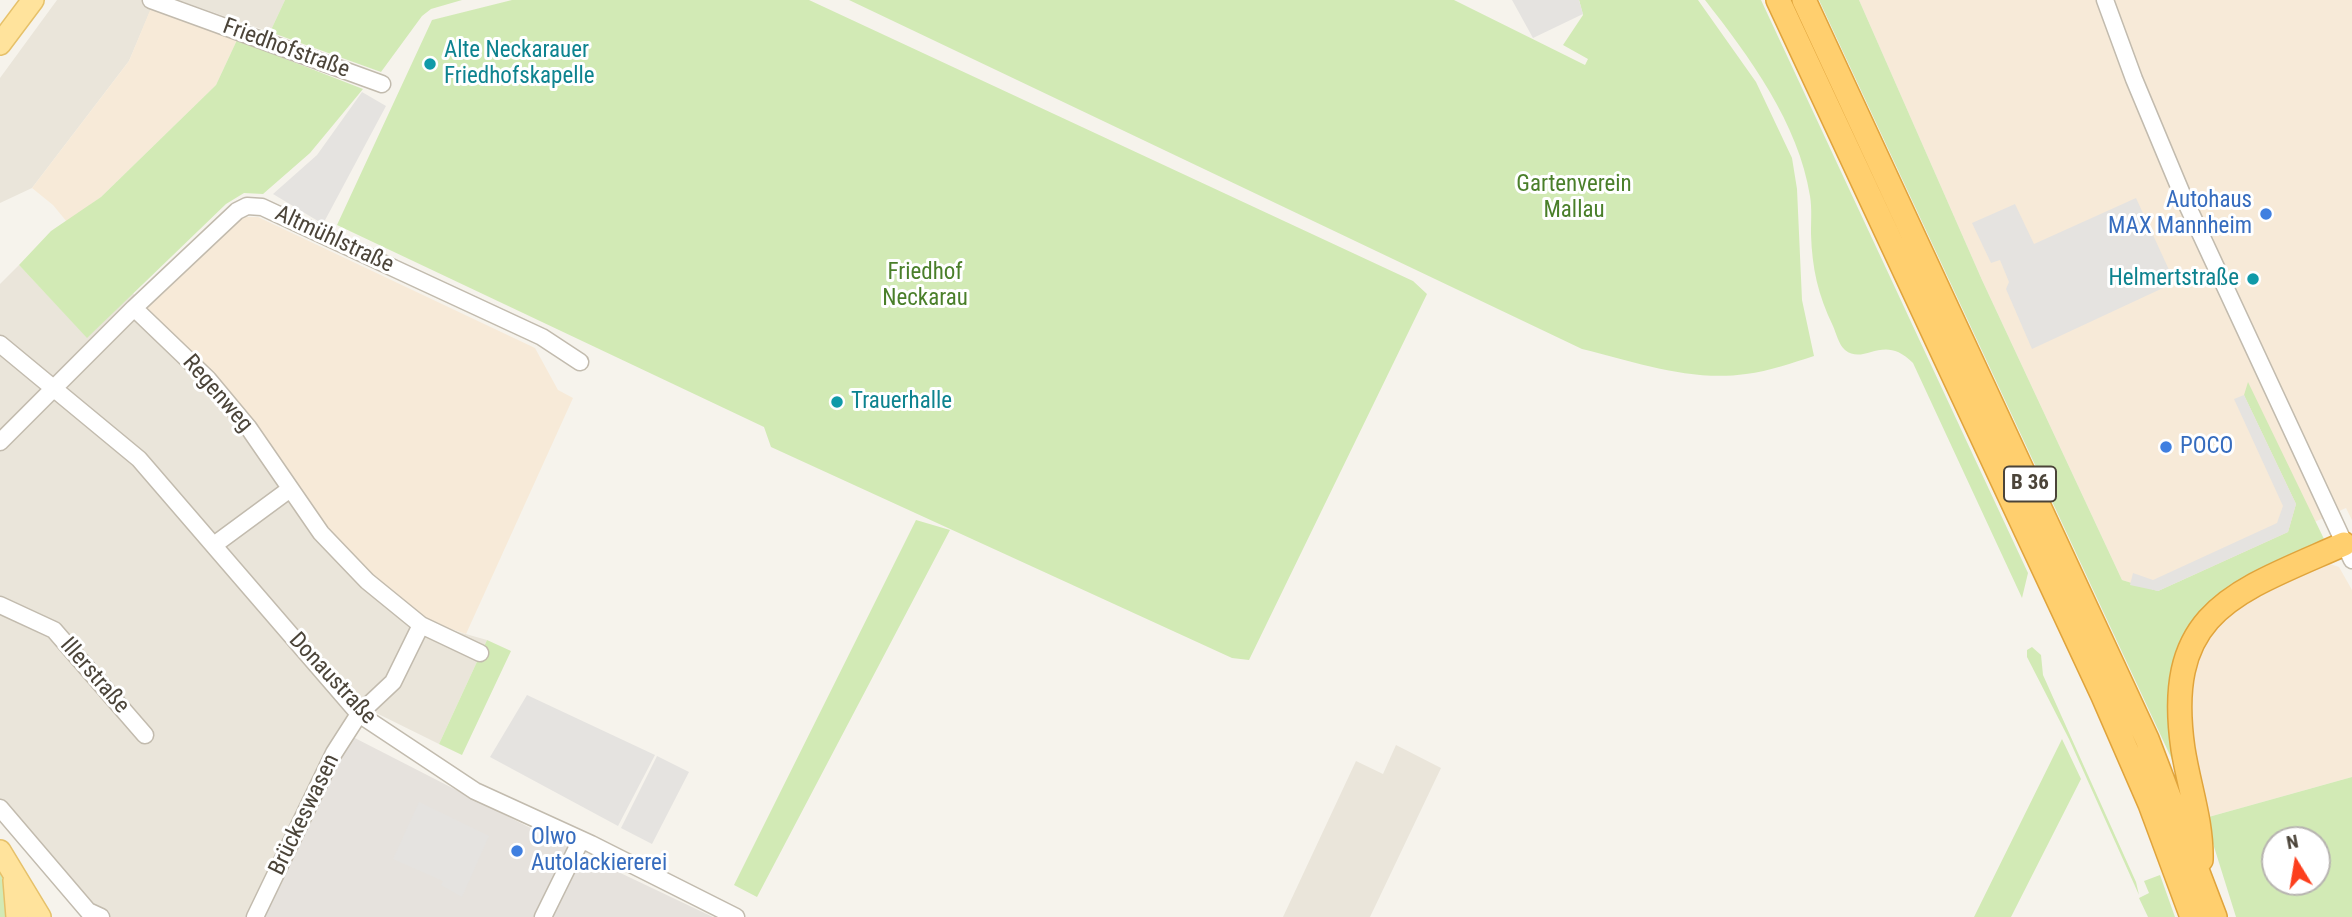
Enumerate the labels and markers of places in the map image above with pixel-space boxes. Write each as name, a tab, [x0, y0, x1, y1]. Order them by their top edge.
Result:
place label: Alte Neckarauer Friedhofskapelle	[444, 37, 595, 91]
marker: Alte Neckarauer Friedhofskapelle	[422, 56, 438, 72]
place label: Autohaus MAX Mannheim	[2108, 187, 2252, 241]
marker: Autohaus MAX Mannheim	[2258, 206, 2274, 222]
place label: Helmertstraße	[2109, 265, 2239, 293]
marker: Helmertstraße	[2245, 271, 2261, 287]
place label: Trauerhalle	[851, 388, 952, 416]
marker: Trauerhalle	[829, 394, 845, 410]
place label: POCO	[2180, 433, 2233, 461]
marker: POCO	[2158, 439, 2174, 455]
place label: Olwo Autolackiererei	[531, 824, 667, 878]
marker: Olwo Autolackiererei	[509, 843, 525, 859]

